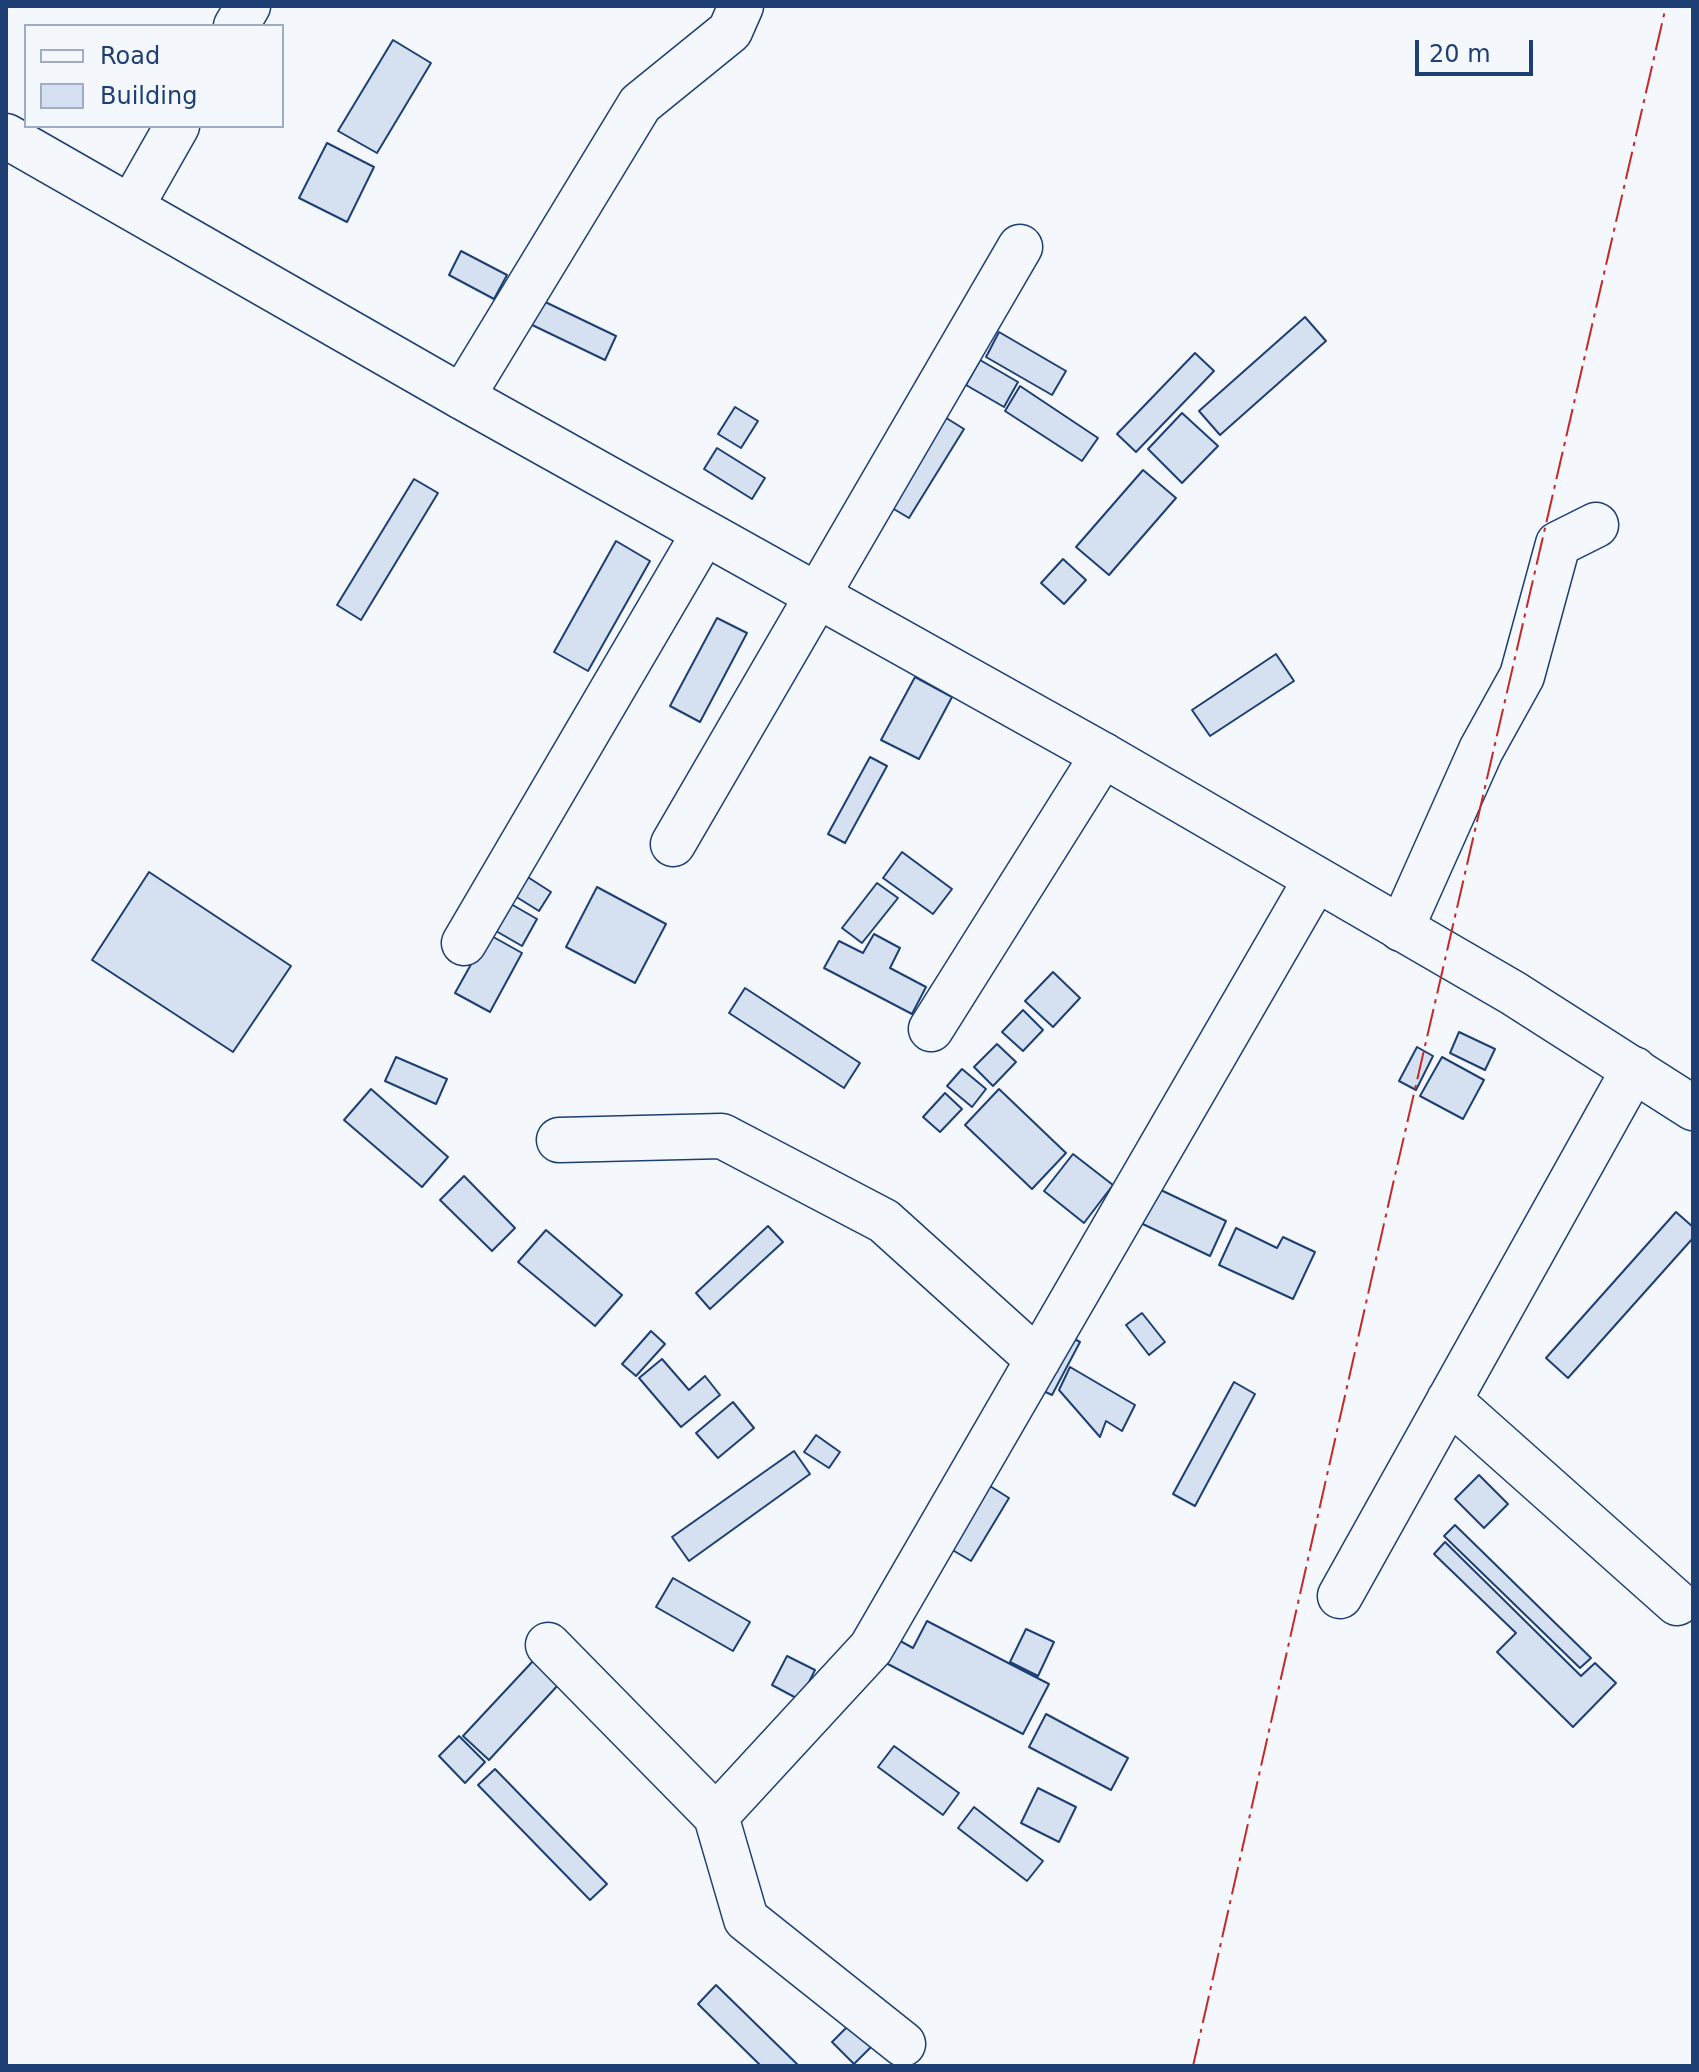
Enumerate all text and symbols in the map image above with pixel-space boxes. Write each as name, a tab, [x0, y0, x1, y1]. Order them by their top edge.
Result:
legend	[24, 24, 284, 128]
scale bar	[1419, 24, 1537, 74]
text: 20 m	[1429, 40, 1491, 68]
text: Road	[100, 42, 160, 70]
text: Building	[100, 82, 197, 110]

